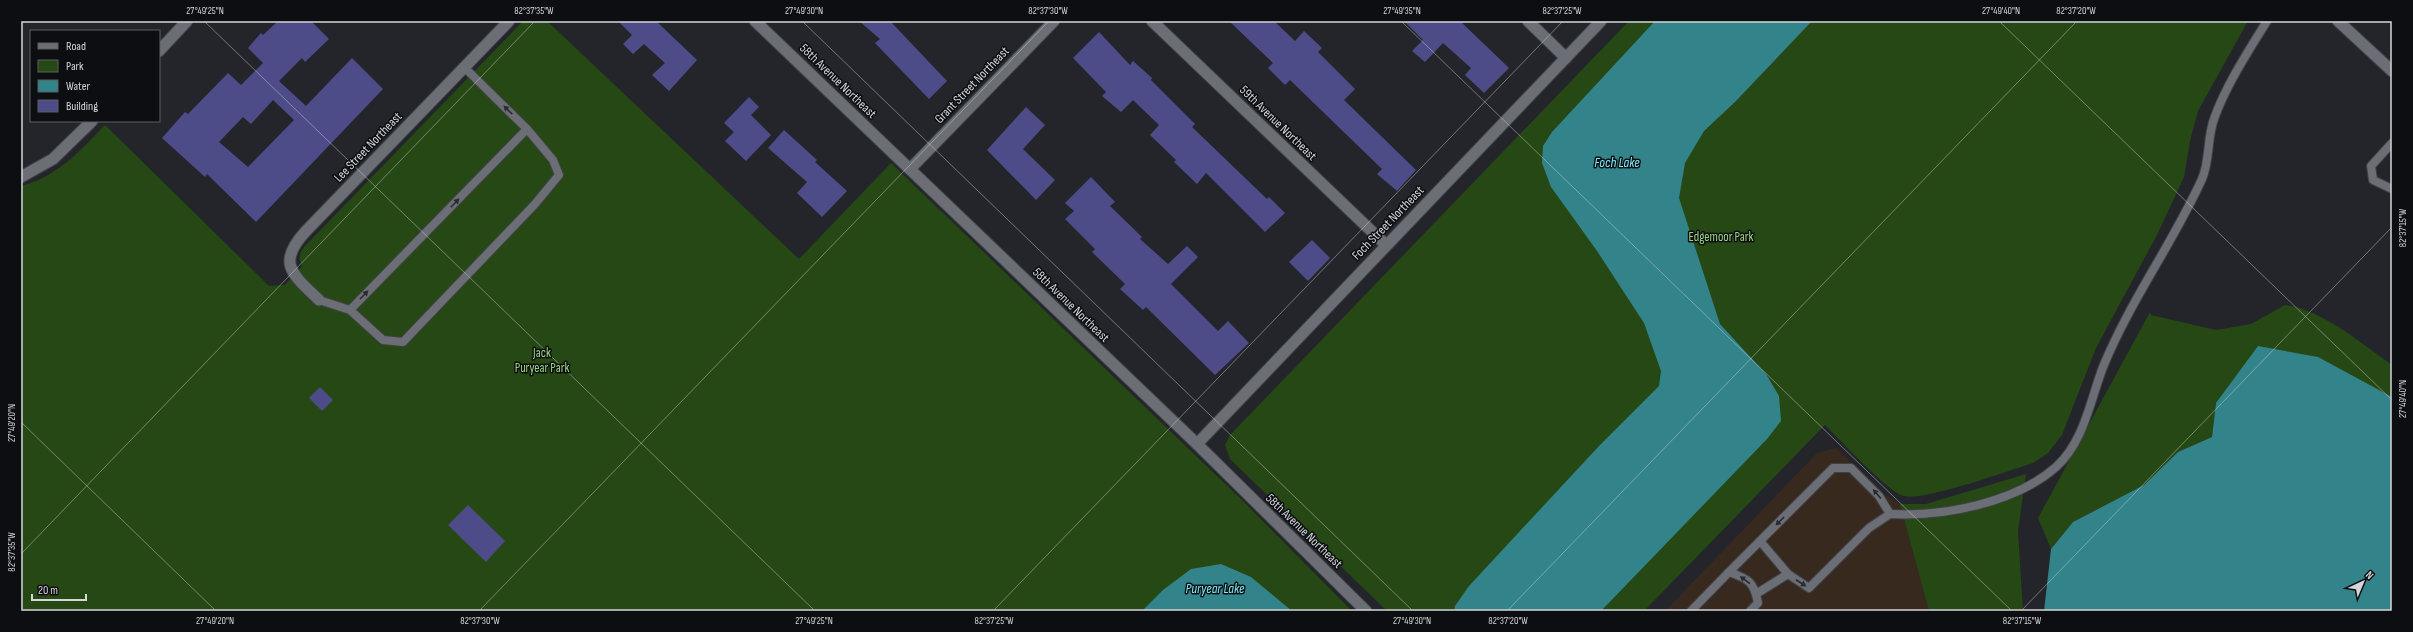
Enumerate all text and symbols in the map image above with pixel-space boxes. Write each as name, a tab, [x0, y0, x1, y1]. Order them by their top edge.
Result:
text: 27°49'25"N	[186, 5, 224, 17]
text: 82°37'35"W	[514, 5, 554, 17]
text: 27°49'30"N	[785, 5, 823, 17]
text: 82°37'30"W	[1028, 5, 1068, 17]
text: 27°49'35"N	[1383, 5, 1421, 17]
text: 82°37'25"W	[1542, 5, 1582, 17]
text: 27°49'40"N	[1982, 5, 2020, 17]
text: 82°37'20"W	[2056, 5, 2096, 17]
legend	[30, 30, 160, 122]
text: Road	[66, 39, 86, 54]
street label: 58th Avenue Northeast	[796, 40, 880, 122]
street label: Grant Street Northeast	[931, 43, 1013, 127]
text: Park	[66, 59, 84, 74]
text: Water	[66, 79, 90, 94]
street label: 59th Avenue Northeast	[1236, 82, 1320, 164]
text: Building	[66, 99, 98, 114]
one-way arrow	[503, 105, 513, 115]
street label: Lee Street Northeast	[331, 109, 405, 185]
water label: Foch Lake	[1594, 154, 1640, 171]
street label: Foch Street Northeast	[1349, 183, 1427, 263]
one-way arrow	[450, 198, 460, 208]
text: 82°37'15"W	[2397, 208, 2409, 247]
park label: Edgemoor Park	[1688, 229, 1754, 245]
street label: 58th Avenue Northeast	[1029, 264, 1113, 346]
one-way arrow	[359, 290, 369, 300]
park label: Jack Puryear Park	[515, 345, 569, 376]
text: 27°49'40"N	[2397, 380, 2409, 418]
text: 27°49'20"N	[6, 404, 18, 442]
one-way arrow	[1872, 488, 1881, 499]
street label: 58th Avenue Northeast	[1262, 490, 1346, 572]
one-way arrow	[1775, 516, 1784, 526]
text: 82°37'35"W	[6, 532, 18, 572]
north arrow	[2343, 562, 2383, 602]
text: N	[2363, 568, 2376, 582]
scale bar	[32, 576, 86, 602]
one-way arrow	[1740, 576, 1751, 584]
one-way arrow	[1795, 579, 1807, 586]
water label: Puryear Lake	[1185, 580, 1245, 597]
text: 20 m	[38, 583, 58, 598]
text: 27°49'20"N	[196, 615, 234, 627]
text: 82°37'30"W	[460, 615, 500, 627]
text: 27°49'25"N	[795, 615, 833, 627]
text: 82°37'25"W	[974, 615, 1014, 627]
text: 27°49'30"N	[1393, 615, 1431, 627]
text: 82°37'20"W	[1488, 615, 1528, 627]
text: 82°37'15"W	[2003, 615, 2042, 627]

